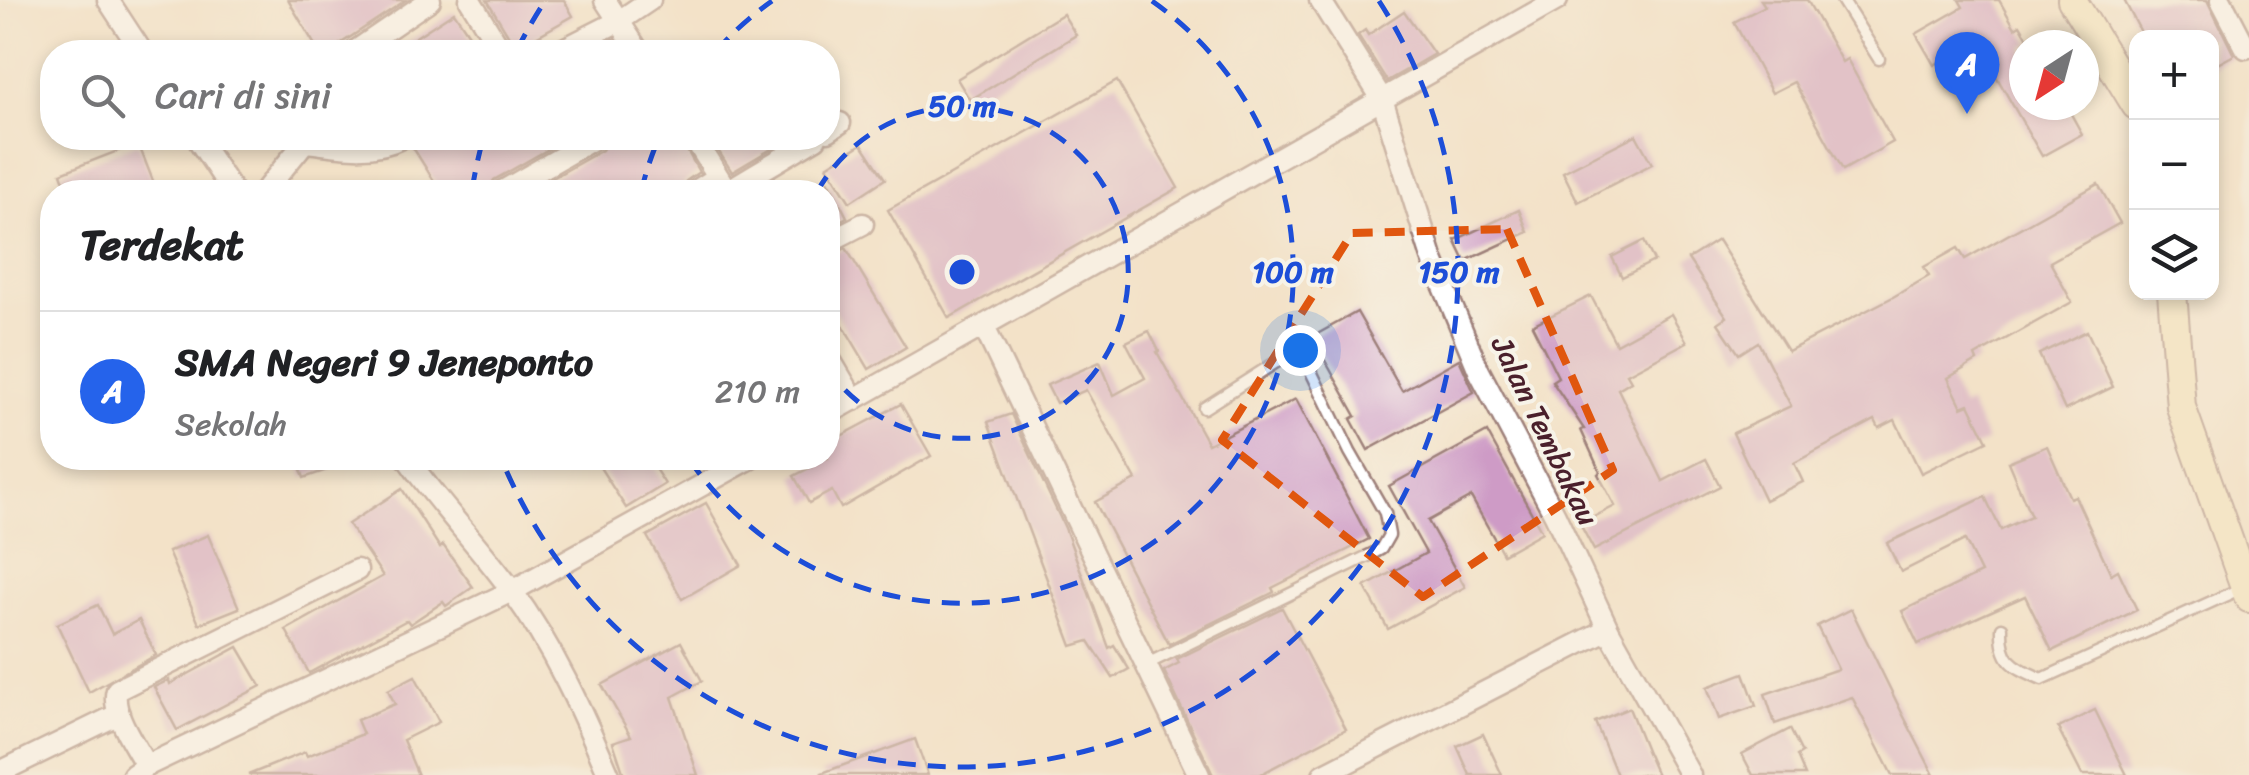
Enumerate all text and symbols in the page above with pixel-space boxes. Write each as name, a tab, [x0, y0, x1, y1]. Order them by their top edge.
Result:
north arrow	[2009, 30, 2099, 120]
map controls	[2129, 30, 2219, 300]
button: +	[2129, 30, 2219, 120]
pin: A	[1934, 32, 2000, 114]
search box	[40, 40, 840, 150]
text: Cari di sini	[155, 62, 331, 129]
icon: search	[75, 68, 130, 123]
text: 50 m	[928, 79, 996, 133]
button: −	[2129, 120, 2219, 210]
text: Terdekat	[80, 208, 244, 282]
button: layers	[2129, 210, 2219, 300]
text: 100 m	[1252, 245, 1334, 299]
text: 150 m	[1419, 245, 1500, 299]
centre of rings	[944, 254, 980, 290]
your location	[1275, 325, 1326, 376]
street label: Jalan Tembakau	[1475, 326, 1614, 535]
text: SMA Negeri 9 Jeneponto	[175, 329, 593, 396]
text: A	[102, 363, 123, 420]
text: 210 m	[715, 363, 800, 420]
text: Sekolah	[175, 396, 287, 453]

